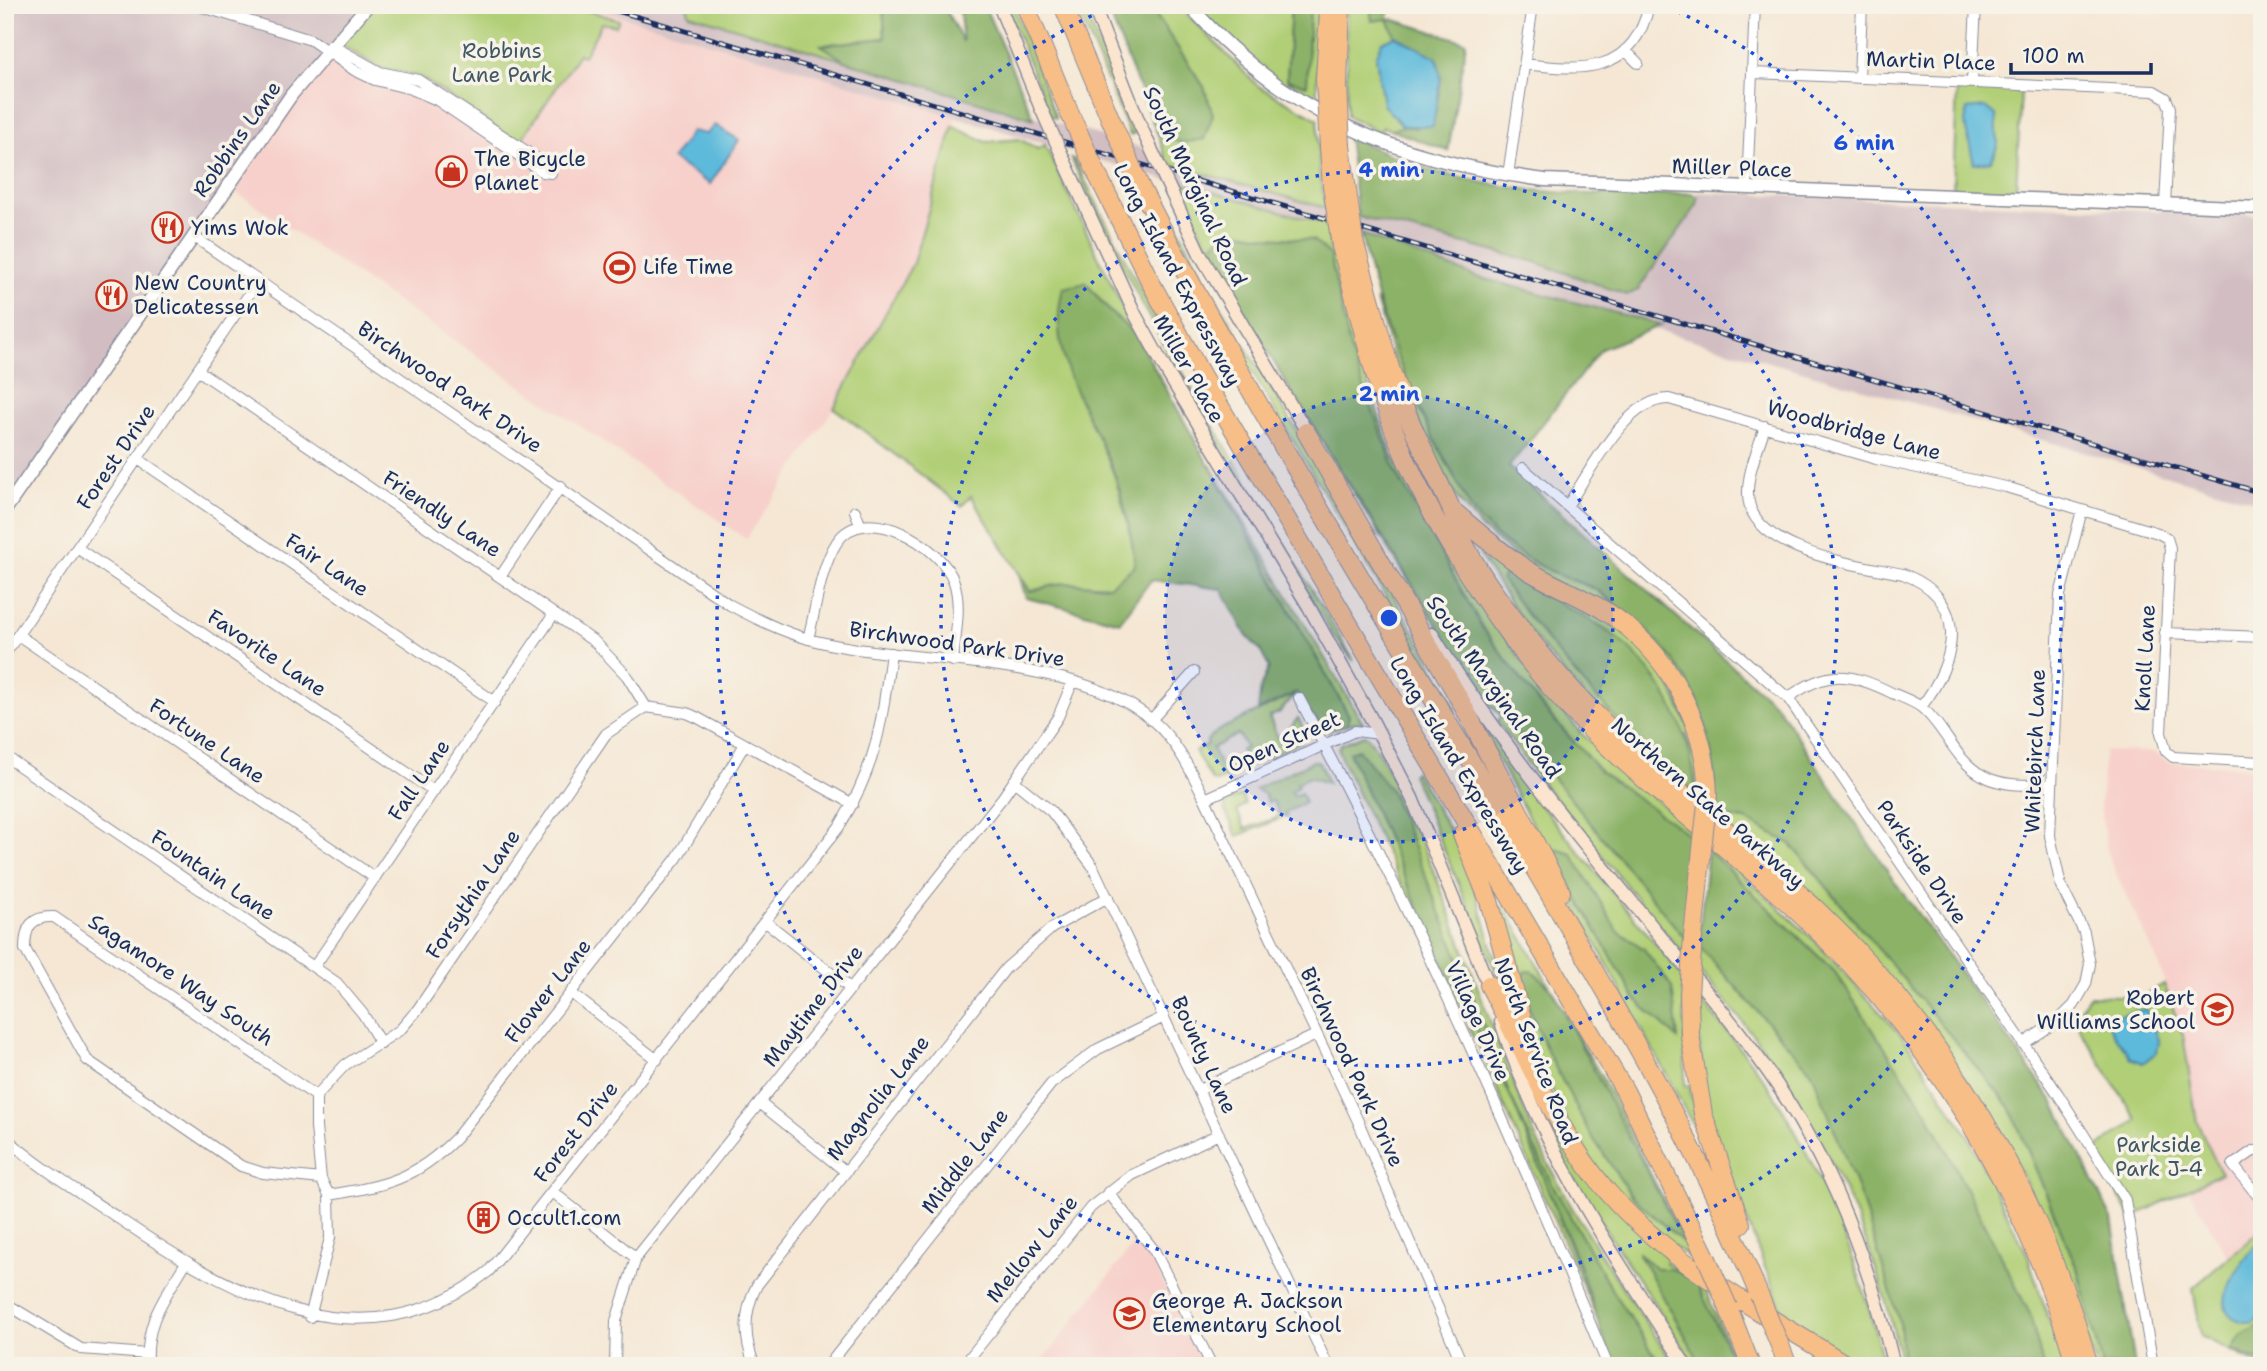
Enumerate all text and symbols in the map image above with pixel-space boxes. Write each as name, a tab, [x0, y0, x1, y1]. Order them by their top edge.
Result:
scale bar	[2011, 32, 2152, 76]
park label: Robbins Lane Park	[451, 37, 553, 89]
text: 100 m	[2022, 42, 2085, 70]
street label: Martin Place	[1866, 45, 1996, 77]
street label: Robbins Lane	[187, 75, 287, 203]
street label: South Marginal Road	[1136, 82, 1254, 290]
text: 6 min	[1833, 129, 1895, 157]
place label: The Bicycle Planet	[474, 145, 586, 197]
street label: Miller Place	[1671, 152, 1793, 184]
shop icon: The Bicycle Planet	[434, 154, 468, 188]
text: 4 min	[1358, 156, 1420, 184]
street label: Long Island Expressway	[1106, 159, 1248, 391]
restaurant icon: Yims Wok	[151, 211, 185, 245]
place label: Yims Wok	[191, 214, 289, 242]
sports icon: Life Time	[603, 250, 637, 284]
place label: Life Time	[643, 253, 734, 281]
place label: New Country Delicatessen	[134, 269, 267, 321]
restaurant icon: New Country Delicatessen	[94, 278, 128, 312]
street label: Miller Place	[1147, 310, 1231, 428]
street label: Birchwood Park Drive	[352, 315, 548, 459]
text: 2 min	[1358, 380, 1420, 408]
street label: Woodbridge Lane	[1764, 393, 1944, 467]
street label: Forest Drive	[70, 399, 162, 515]
street label: Friendly Lane	[377, 464, 507, 564]
street label: Fair Lane	[280, 527, 374, 603]
street label: South Marginal Road	[1420, 590, 1568, 784]
street label: Favorite Lane	[202, 603, 332, 703]
street label: Knoll Lane	[2128, 604, 2162, 712]
centre of rings	[1377, 606, 1401, 630]
street label: Birchwood Park Drive	[847, 615, 1067, 673]
street label: Long Island Expressway	[1383, 651, 1535, 879]
street label: Whitebirch Lane	[2018, 668, 2052, 834]
street label: Fortune Lane	[144, 692, 270, 790]
street label: Open Street	[1223, 705, 1345, 779]
street label: Northern State Parkway	[1605, 711, 1811, 895]
street label: Fall Lane	[382, 734, 456, 826]
street label: Parkside Drive	[1870, 794, 1974, 930]
street label: Fountain Lane	[145, 823, 281, 927]
street label: Forsythia Lane	[419, 824, 527, 964]
street label: Sagamore Way South	[83, 908, 279, 1052]
street label: Flower Lane	[498, 933, 598, 1049]
street label: Maytime Drive	[757, 939, 869, 1073]
street label: North Service Road	[1487, 953, 1585, 1149]
street label: Village Drive	[1439, 957, 1517, 1085]
street label: Birchwood Park Drive	[1293, 963, 1411, 1171]
place label: Robert Williams School	[2036, 984, 2196, 1036]
street label: Bounty Lane	[1165, 992, 1243, 1118]
school or university icon: Robert Williams School	[2201, 993, 2235, 1027]
street label: Magnolia Lane	[820, 1029, 936, 1167]
street label: Forest Drive	[528, 1075, 624, 1189]
street label: Middle Lane	[915, 1103, 1015, 1219]
park label: Parkside Park J-4	[2115, 1131, 2203, 1183]
street label: Mellow Lane	[980, 1189, 1084, 1309]
building icon: Occult1.com	[467, 1201, 501, 1235]
place label: Occult1.com	[507, 1204, 621, 1232]
place label: George A. Jackson Elementary School	[1152, 1287, 1343, 1339]
school or university icon: George A. Jackson Elementary School	[1112, 1296, 1146, 1330]

